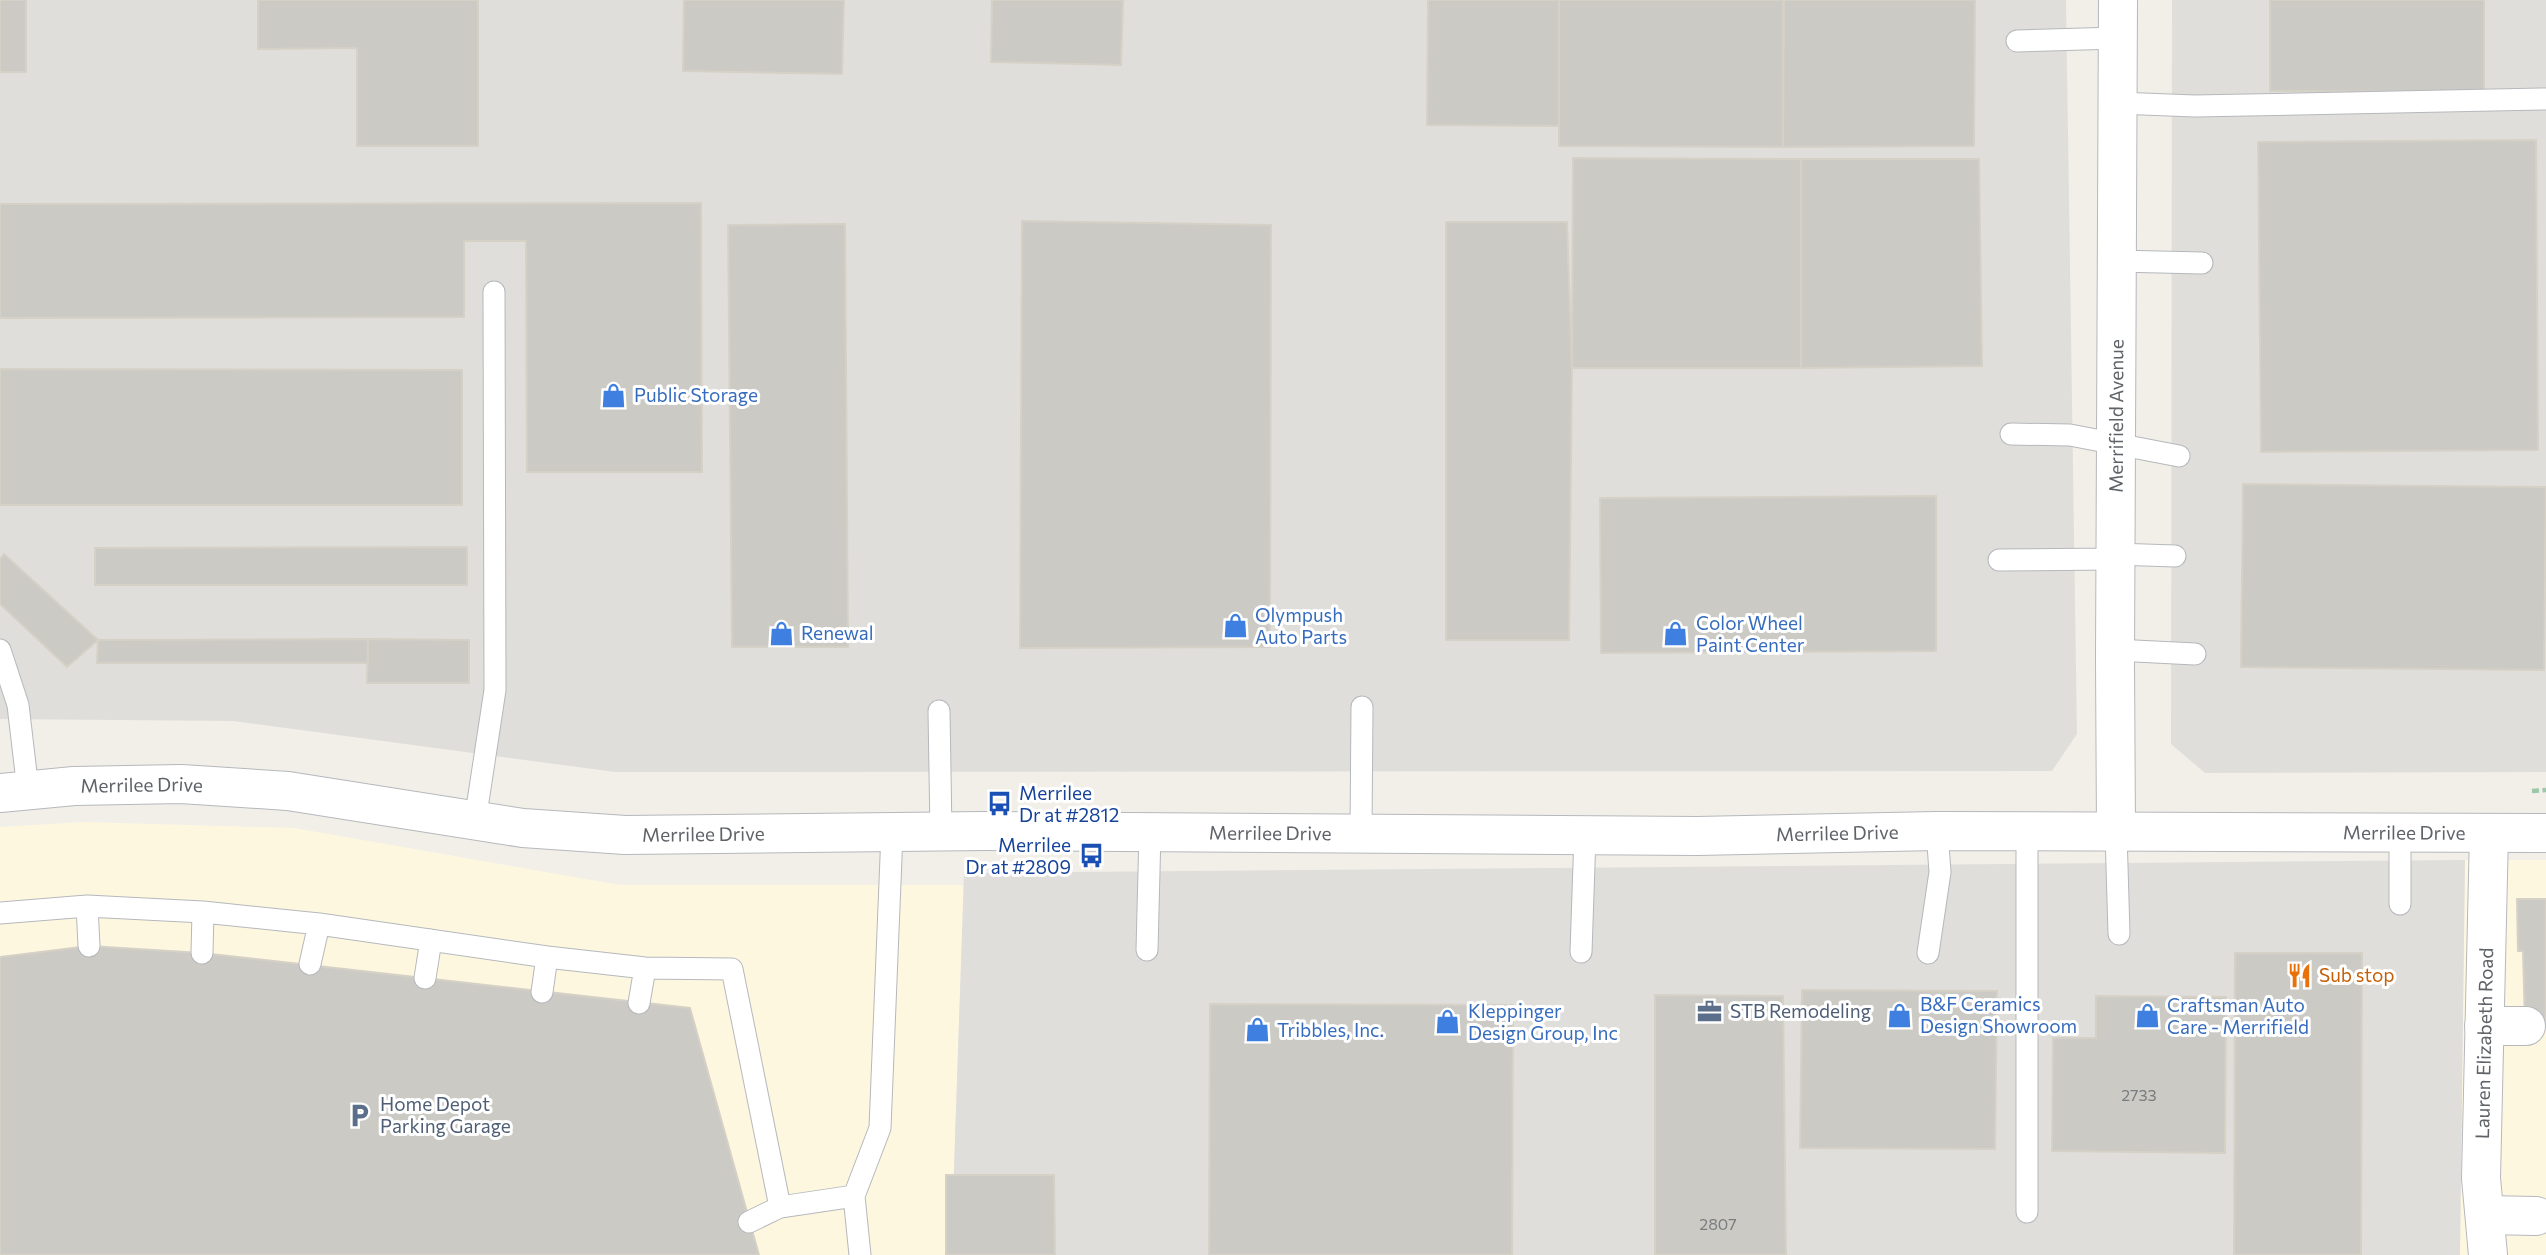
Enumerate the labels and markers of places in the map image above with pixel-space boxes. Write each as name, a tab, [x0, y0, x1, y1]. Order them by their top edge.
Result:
shop icon: Public Storage	[600, 381, 628, 409]
place label: Public Storage	[634, 383, 758, 406]
place label: Olympush Auto Parts	[1255, 603, 1347, 648]
place label: Color Wheel Paint Center	[1696, 611, 1805, 656]
shop icon: Olympush Auto Parts	[1221, 612, 1249, 640]
shop icon: Renewal	[767, 619, 795, 647]
shop icon: Color Wheel Paint Center	[1662, 620, 1690, 648]
place label: Renewal	[801, 621, 874, 644]
place label: Merrilee Dr at #2812	[1019, 781, 1119, 826]
bus stop icon: Merrilee Dr at #2812	[985, 790, 1013, 818]
place label: Merrilee Dr at #2809	[965, 833, 1071, 878]
bus stop icon: Merrilee Dr at #2809	[1077, 842, 1105, 870]
restaurant icon: Sub stop	[2285, 961, 2313, 989]
place label: Sub stop	[2319, 963, 2394, 986]
place label: B&F Ceramics Design Showroom	[1920, 992, 2077, 1037]
place label: Craftsman Auto Care - Merrifield	[2167, 993, 2309, 1038]
office icon: STB Remodeling	[1696, 997, 1724, 1025]
place label: Kleppinger Design Group, Inc	[1468, 999, 1618, 1044]
place label: STB Remodeling	[1730, 999, 1871, 1022]
shop icon: B&F Ceramics Design Showroom	[1886, 1001, 1914, 1029]
shop icon: Craftsman Auto Care - Merrifield	[2133, 1002, 2161, 1030]
shop icon: Kleppinger Design Group, Inc	[1434, 1008, 1462, 1036]
shop icon: Tribbles, Inc.	[1243, 1016, 1271, 1044]
place label: Tribbles, Inc.	[1277, 1018, 1384, 1041]
place label: Home Depot Parking Garage	[380, 1092, 511, 1137]
parking icon: Home Depot Parking Garage	[346, 1101, 374, 1129]

